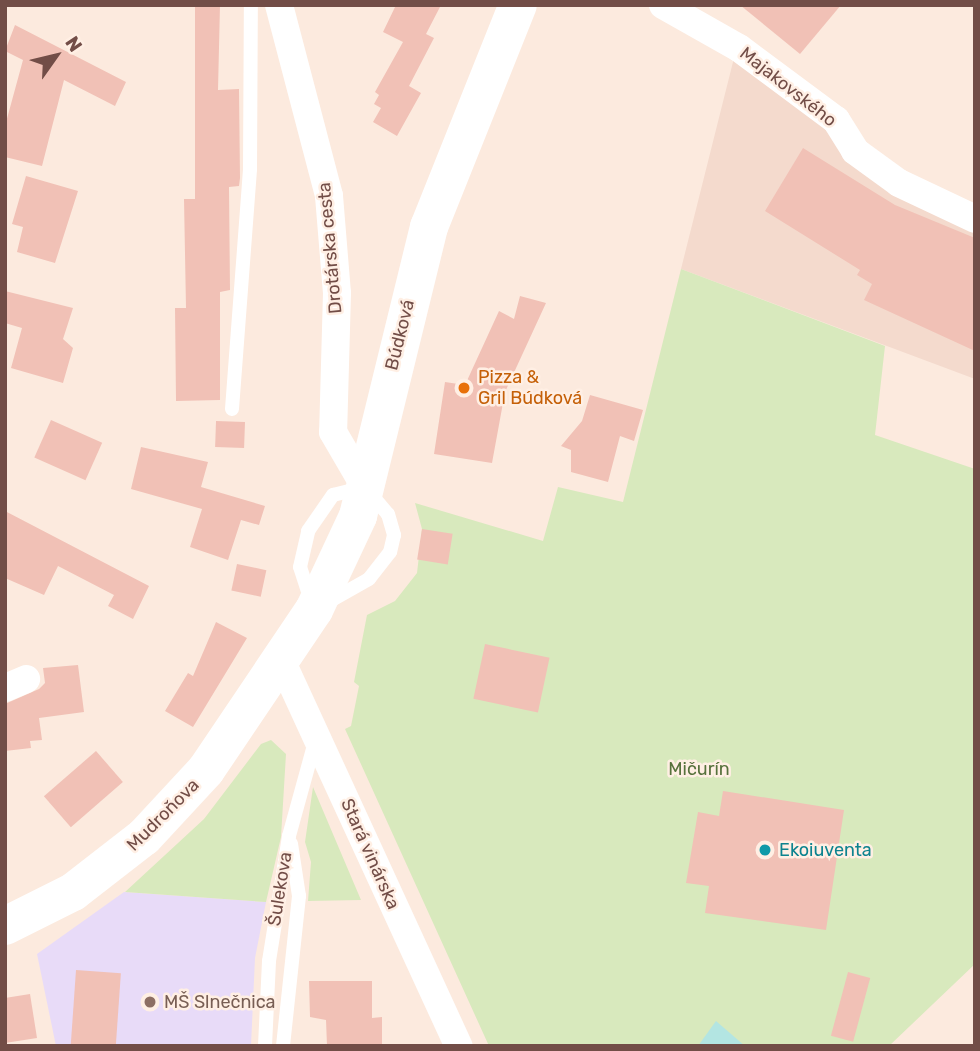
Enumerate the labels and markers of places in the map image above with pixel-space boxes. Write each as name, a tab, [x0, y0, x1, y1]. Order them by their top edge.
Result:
place label: Pizza & Gril Búdková	[478, 367, 582, 410]
marker: Pizza & Gril Búdková	[456, 380, 472, 396]
place label: Ekoiuventa	[779, 839, 872, 861]
marker: Ekoiuventa	[757, 842, 773, 858]
place label: MŠ Slnečnica	[164, 991, 276, 1013]
marker: MŠ Slnečnica	[142, 994, 158, 1010]

